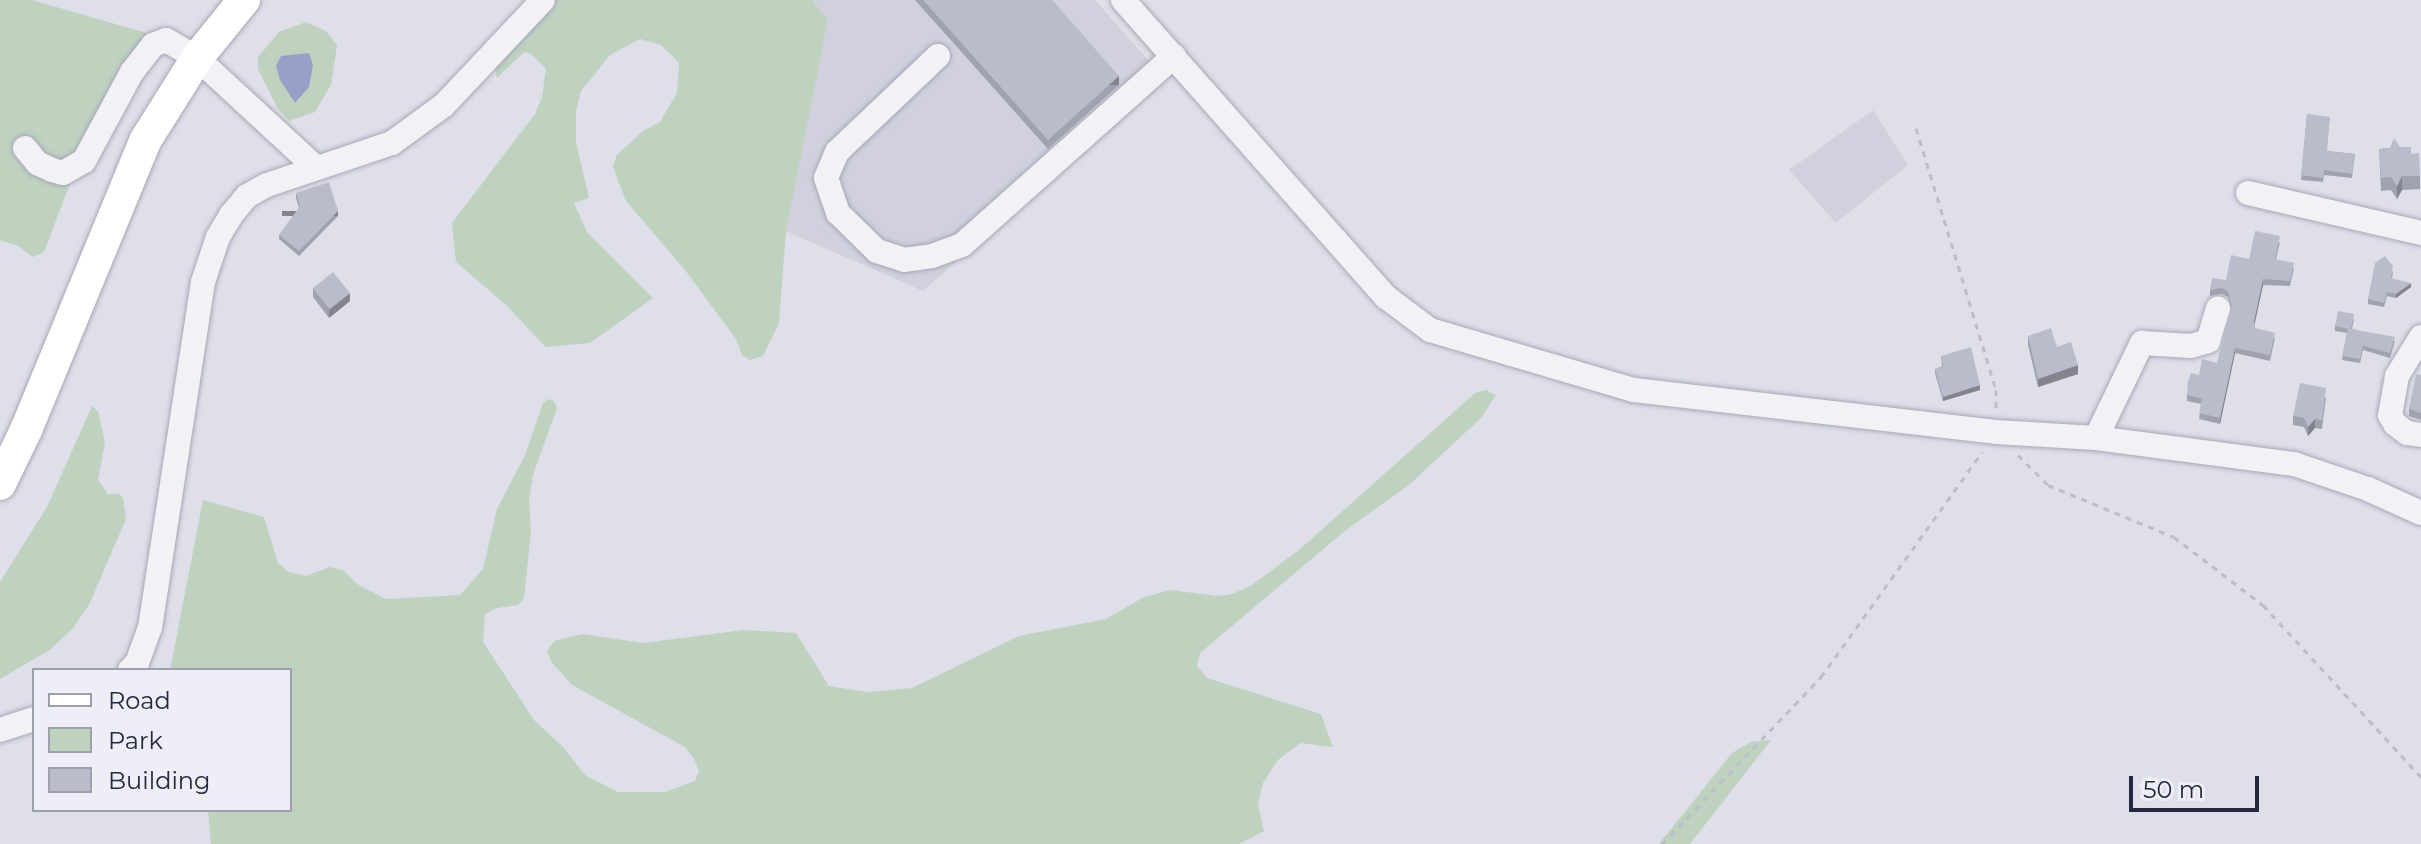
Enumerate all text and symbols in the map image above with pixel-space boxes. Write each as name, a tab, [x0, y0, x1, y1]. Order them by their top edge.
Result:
legend	[32, 668, 292, 812]
text: Road	[108, 686, 171, 715]
text: Park	[108, 726, 163, 755]
scale bar	[2133, 760, 2263, 810]
text: Building	[108, 766, 211, 795]
text: 50 m	[2143, 775, 2204, 804]

